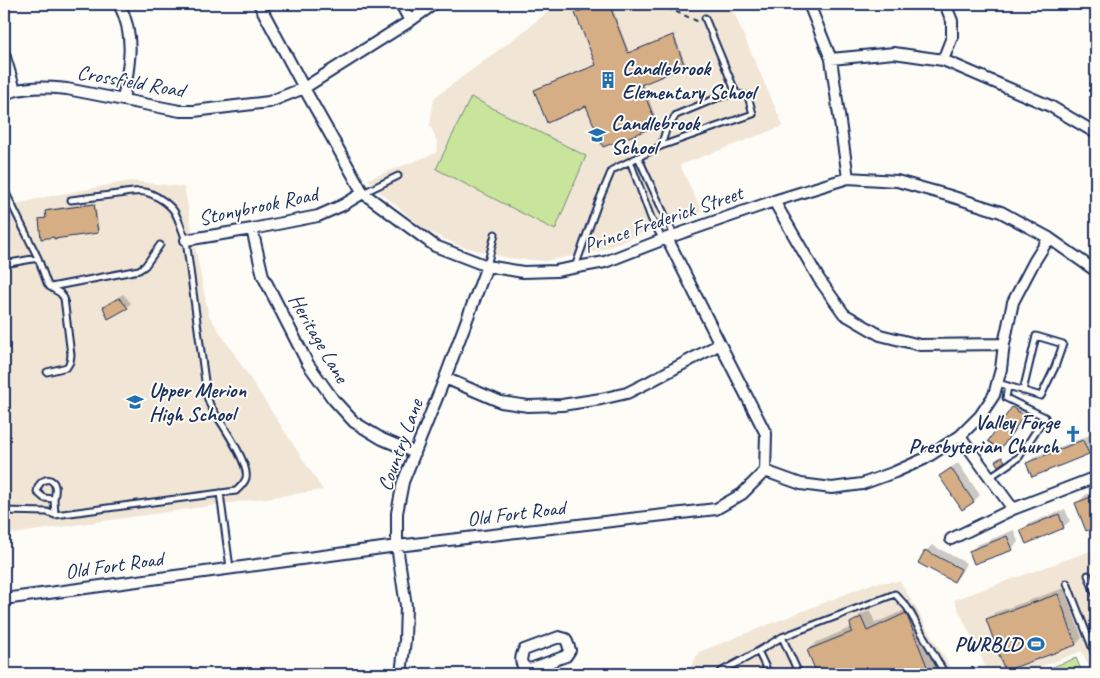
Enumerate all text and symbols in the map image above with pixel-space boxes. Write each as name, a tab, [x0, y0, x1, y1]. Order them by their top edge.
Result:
place label: Candlebrook Elementary School	[622, 55, 760, 105]
street label: Crossfield Road	[75, 59, 189, 104]
building icon: Candlebrook Elementary School	[598, 70, 618, 90]
place label: Candlebrook School	[611, 110, 701, 160]
school or university icon: Candlebrook School	[587, 125, 607, 145]
street label: Prince Frederick Street	[580, 179, 748, 258]
street label: Stonybrook Road	[196, 180, 324, 231]
street label: Heritage Lane	[283, 289, 356, 388]
place label: Upper Merion High School	[149, 377, 246, 427]
school or university icon: Upper Merion High School	[125, 392, 145, 412]
street label: Country Lane	[371, 394, 429, 494]
place label: Valley Forge Presbyterian Church	[909, 409, 1061, 459]
church icon: Valley Forge Presbyterian Church	[1063, 424, 1083, 444]
street label: Old Fort Road	[465, 494, 570, 532]
street label: Old Fort Road	[63, 545, 168, 585]
place label: PWRBLD	[955, 631, 1025, 657]
sports icon: PWRBLD	[1026, 634, 1046, 654]

